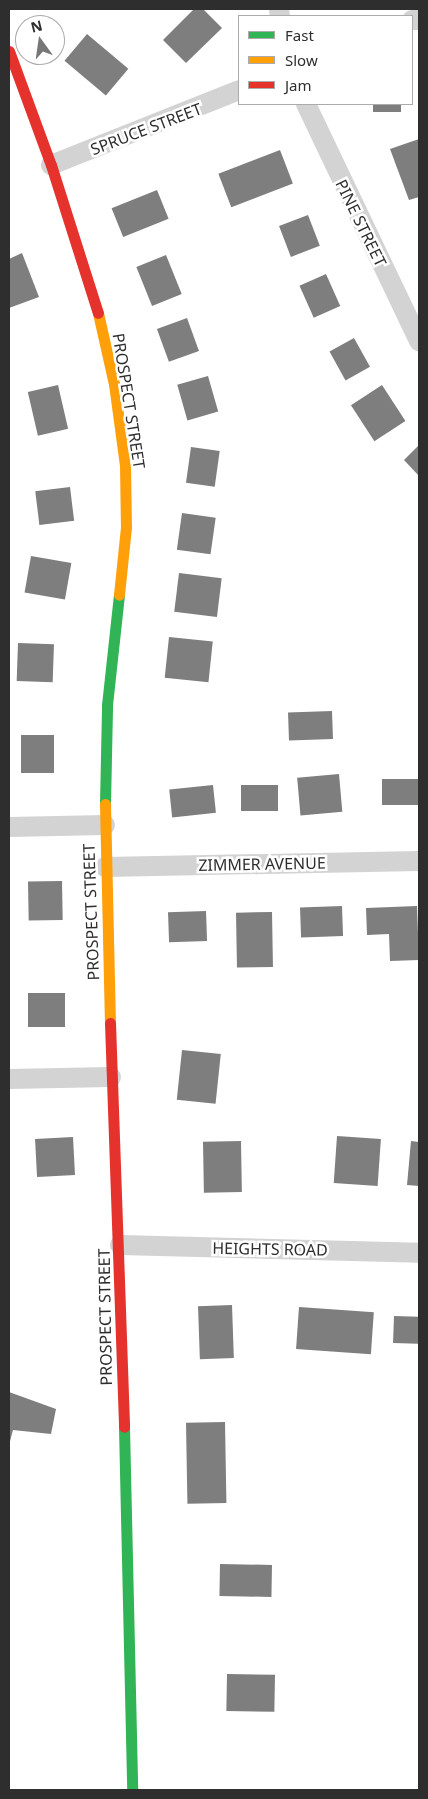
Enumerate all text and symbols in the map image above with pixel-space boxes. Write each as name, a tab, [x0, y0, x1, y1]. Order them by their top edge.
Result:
north arrow	[15, 15, 65, 65]
text: N	[29, 15, 44, 37]
legend	[238, 15, 413, 105]
text: Fast	[285, 25, 314, 45]
text: Slow	[285, 50, 318, 70]
text: Jam	[285, 75, 312, 95]
street label: SPRUCE STREET	[88, 99, 204, 159]
street label: PINE STREET	[332, 176, 390, 270]
street label: PROSPECT STREET	[109, 332, 149, 470]
street label: PROSPECT STREET	[79, 843, 103, 981]
street label: ZIMMER AVENUE	[198, 853, 326, 875]
street label: HEIGHTS ROAD	[212, 1238, 328, 1260]
street label: PROSPECT STREET	[94, 1248, 116, 1386]

